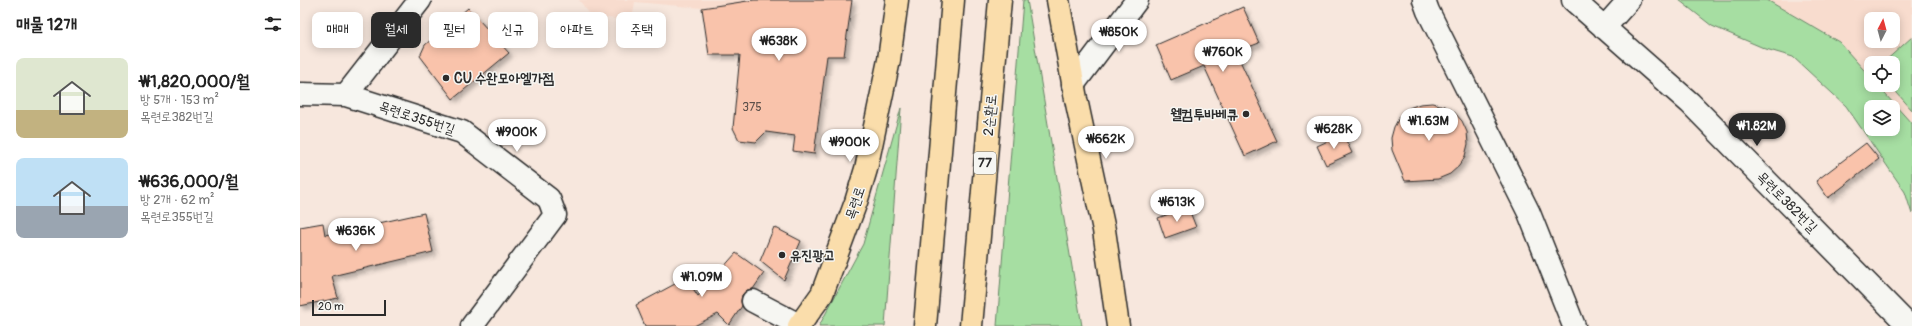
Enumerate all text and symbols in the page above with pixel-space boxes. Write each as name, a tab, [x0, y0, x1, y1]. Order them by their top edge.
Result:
chip: 매매	[312, 12, 363, 48]
chip: 월세	[371, 12, 421, 48]
chip: 필터	[429, 12, 480, 48]
chip: 신규	[488, 12, 538, 48]
chip: 아파트	[546, 12, 608, 48]
chip: 주택	[616, 12, 666, 48]
north arrow	[1864, 12, 1900, 48]
map controls	[1864, 12, 1900, 136]
icon: filters	[262, 13, 284, 35]
text: 매물 12개	[16, 14, 77, 35]
pin: ₩850K	[1091, 19, 1147, 53]
text: ₩850K	[1100, 24, 1138, 40]
pin: ₩638K	[751, 28, 807, 62]
text: ₩638K	[760, 33, 798, 49]
pin: ₩760K	[1195, 39, 1251, 73]
text: ₩760K	[1204, 44, 1242, 60]
button: locate	[1864, 56, 1900, 92]
place label: CU 수완모아엘가점	[454, 70, 555, 87]
text: ₩1,820,000/월	[140, 71, 250, 92]
marker: CU 수완모아엘가점	[441, 73, 451, 83]
icon: home	[48, 74, 96, 122]
text: 방 5개 · 153 m²	[140, 92, 219, 108]
street label: 2순환로	[980, 94, 1000, 136]
street label: 목련로355번길	[377, 98, 458, 139]
house number: 375	[742, 100, 762, 115]
button: layers	[1864, 100, 1900, 136]
place label: 웰컴투바베큐	[1170, 106, 1238, 123]
pin: ₩1.63M	[1396, 108, 1462, 142]
text: 목련로382번길	[140, 109, 213, 125]
marker: 웰컴투바베큐	[1241, 109, 1251, 119]
text: ₩1.63M	[1409, 113, 1449, 129]
pin: ₩1.82M	[1724, 113, 1790, 147]
pin: ₩628K	[1306, 116, 1362, 150]
text: ₩1.82M	[1738, 118, 1776, 134]
pin: ₩900K	[489, 119, 545, 153]
text: ₩628K	[1315, 121, 1353, 137]
text: ₩900K	[497, 124, 537, 140]
pin: ₩662K	[1078, 126, 1134, 160]
pin: ₩900K	[822, 129, 878, 163]
text: ₩662K	[1087, 131, 1125, 147]
text: ₩900K	[830, 134, 870, 150]
road number: 77	[974, 152, 996, 174]
street label: 목련로382번길	[1753, 168, 1821, 236]
text: ₩636,000/월	[140, 171, 238, 192]
icon: home	[48, 174, 96, 222]
street label: 목련로	[841, 184, 869, 222]
pin: ₩613K	[1149, 189, 1205, 223]
text: 방 2개 · 62 m²	[140, 192, 215, 208]
text: ₩613K	[1159, 194, 1195, 210]
text: 목련로355번길	[140, 209, 214, 225]
pin: ₩636K	[328, 218, 384, 252]
text: ₩636K	[337, 223, 375, 239]
place label: 유진광고	[790, 247, 835, 264]
marker: 유진광고	[777, 250, 787, 260]
pin: ₩1.09M	[669, 264, 735, 298]
text: ₩1.09M	[682, 269, 722, 285]
scale bar	[312, 298, 386, 317]
text: 20 m	[318, 300, 344, 313]

